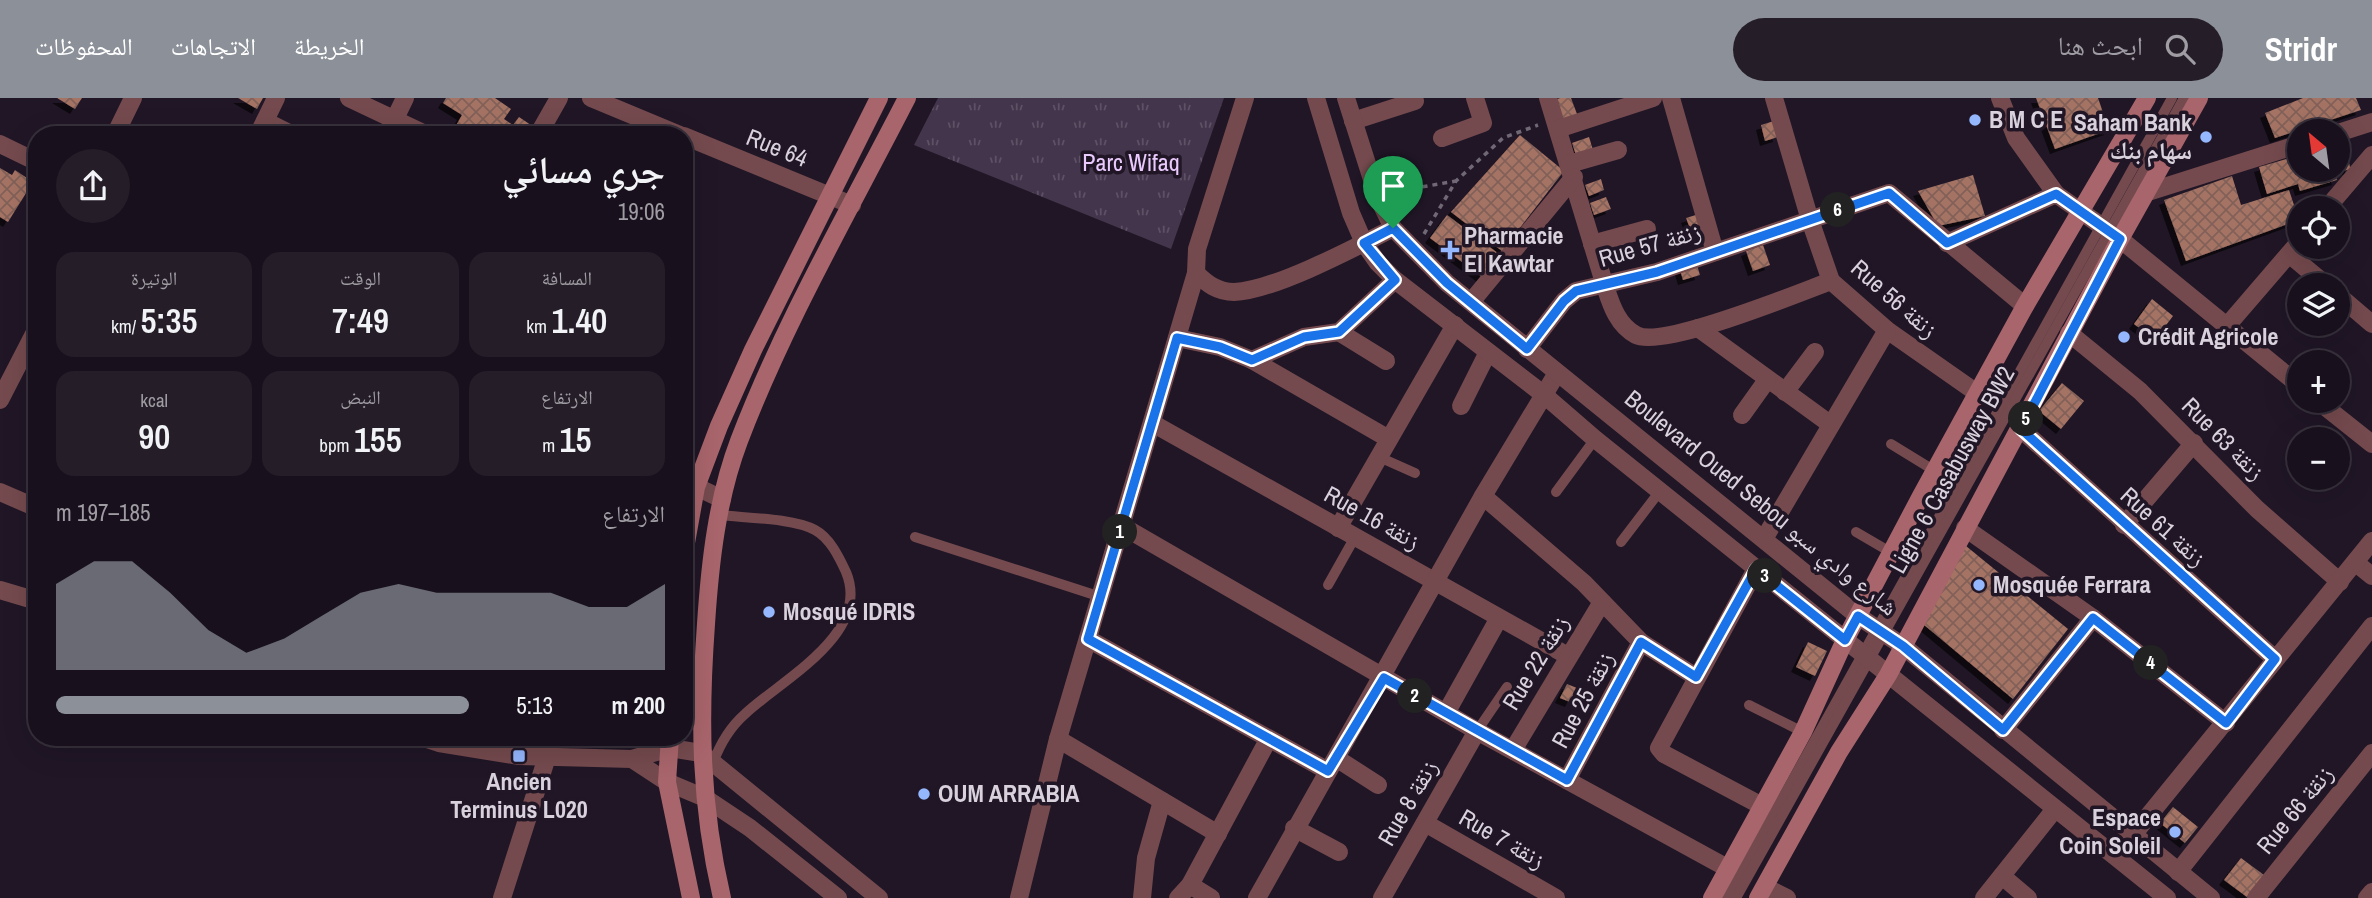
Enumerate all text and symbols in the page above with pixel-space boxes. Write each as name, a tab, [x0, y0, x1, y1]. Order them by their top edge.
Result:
search box	[1733, 18, 2223, 81]
text: Stridr	[2265, 27, 2337, 71]
text: ابحث هنا	[2058, 28, 2143, 63]
text: المحفوظات	[35, 30, 133, 62]
text: الاتجاهات	[171, 30, 256, 62]
text: الخريطة	[294, 30, 365, 62]
icon: search	[2161, 30, 2199, 68]
place label: B M C E	[1989, 103, 2063, 135]
place label: Saham Bank سهام بنك	[2074, 106, 2192, 168]
marker: B M C E	[1967, 112, 1983, 128]
north arrow	[2287, 119, 2350, 182]
map controls	[2287, 119, 2350, 490]
street label: Rue 64	[742, 120, 813, 174]
marker: Saham Bank سهام بنك	[2198, 129, 2214, 145]
text: جري مسائي	[502, 144, 665, 195]
park label: Parc Wifaq	[1082, 146, 1180, 178]
button: share	[56, 149, 130, 223]
pin	[1363, 156, 1423, 228]
icon: arrive	[1374, 167, 1412, 205]
pin: 6	[1820, 192, 1856, 228]
text: 19:06	[618, 196, 665, 227]
text: 6	[1833, 196, 1842, 222]
button: locate	[2287, 196, 2350, 259]
street label: Rue 57 زنقة	[1595, 214, 1705, 274]
place label: Pharmacie El Kawtar	[1464, 219, 1564, 279]
marker: Pharmacie El Kawtar	[1442, 242, 1458, 258]
street label: Rue 56 زنقة	[1845, 252, 1945, 345]
text: الوتيرة	[131, 265, 177, 291]
text: الوقت	[340, 265, 381, 291]
text: المسافة	[542, 265, 592, 291]
button: layers	[2287, 273, 2350, 336]
text: 5:35	[140, 297, 197, 344]
text: 7:49	[332, 297, 389, 344]
text: 1.40	[551, 297, 607, 344]
text: /km	[111, 313, 140, 339]
text: km	[526, 313, 551, 339]
place label: Crédit Agricole	[2138, 320, 2278, 352]
marker: Crédit Agricole	[2116, 329, 2132, 345]
button: +	[2287, 350, 2350, 413]
street label: Ligne 6 Casabusway BW2	[1881, 360, 2021, 579]
street label: Boulevard Oued Sebou شارع وادي سبو	[1616, 382, 1905, 626]
text: النبض	[340, 384, 381, 410]
text: الارتفاع	[541, 384, 593, 410]
text: kcal	[140, 387, 168, 413]
street label: Rue 63 زنقة	[2175, 390, 2272, 487]
pin: 5	[2008, 402, 2044, 436]
text: 5	[2021, 405, 2030, 431]
text: 90	[138, 413, 170, 460]
text: 155	[354, 416, 402, 463]
text: 15	[560, 416, 591, 463]
button: −	[2287, 427, 2350, 490]
text: bpm	[319, 432, 354, 458]
text: m	[542, 432, 560, 458]
street label: Rue 16 زنقة	[1319, 478, 1426, 557]
street label: Rue 61 زنقة	[2114, 479, 2213, 573]
text: 185–197 m	[56, 497, 150, 528]
text: الارتفاع	[602, 498, 665, 529]
pin: 1	[1102, 514, 1138, 550]
text: 1	[1115, 518, 1124, 544]
pin: 3	[1748, 559, 1782, 594]
text: 3	[1760, 562, 1769, 588]
place label: Mosquée Ferrara	[1993, 568, 2151, 600]
marker: Mosquée Ferrara	[1971, 577, 1987, 593]
place label: Mosqué IDRIS	[783, 595, 915, 627]
marker: Mosqué IDRIS	[761, 604, 777, 620]
street label: Rue 22 زنقة	[1494, 609, 1576, 716]
street label: Rue 25 زنقة	[1543, 646, 1621, 753]
pin: 4	[2134, 646, 2168, 680]
text: 4	[2146, 649, 2155, 675]
pin: 2	[1398, 678, 1432, 714]
text: 2	[1410, 682, 1419, 708]
text: 5:13	[516, 690, 553, 721]
text: 200 m	[612, 690, 665, 721]
marker: Ancien Terminus L020	[511, 748, 527, 764]
street label: Rue 8 زنقة	[1370, 754, 1444, 851]
street label: Rue 66 زنقة	[2249, 759, 2340, 860]
place label: Ancien Terminus L020	[450, 765, 588, 825]
place label: OUM ARRABIA	[938, 777, 1080, 809]
marker: OUM ARRABIA	[916, 786, 932, 802]
street label: Rue 7 زنقة	[1454, 801, 1551, 875]
place label: Espace Coin Soleil	[2059, 801, 2161, 861]
marker: Espace Coin Soleil	[2167, 824, 2183, 840]

